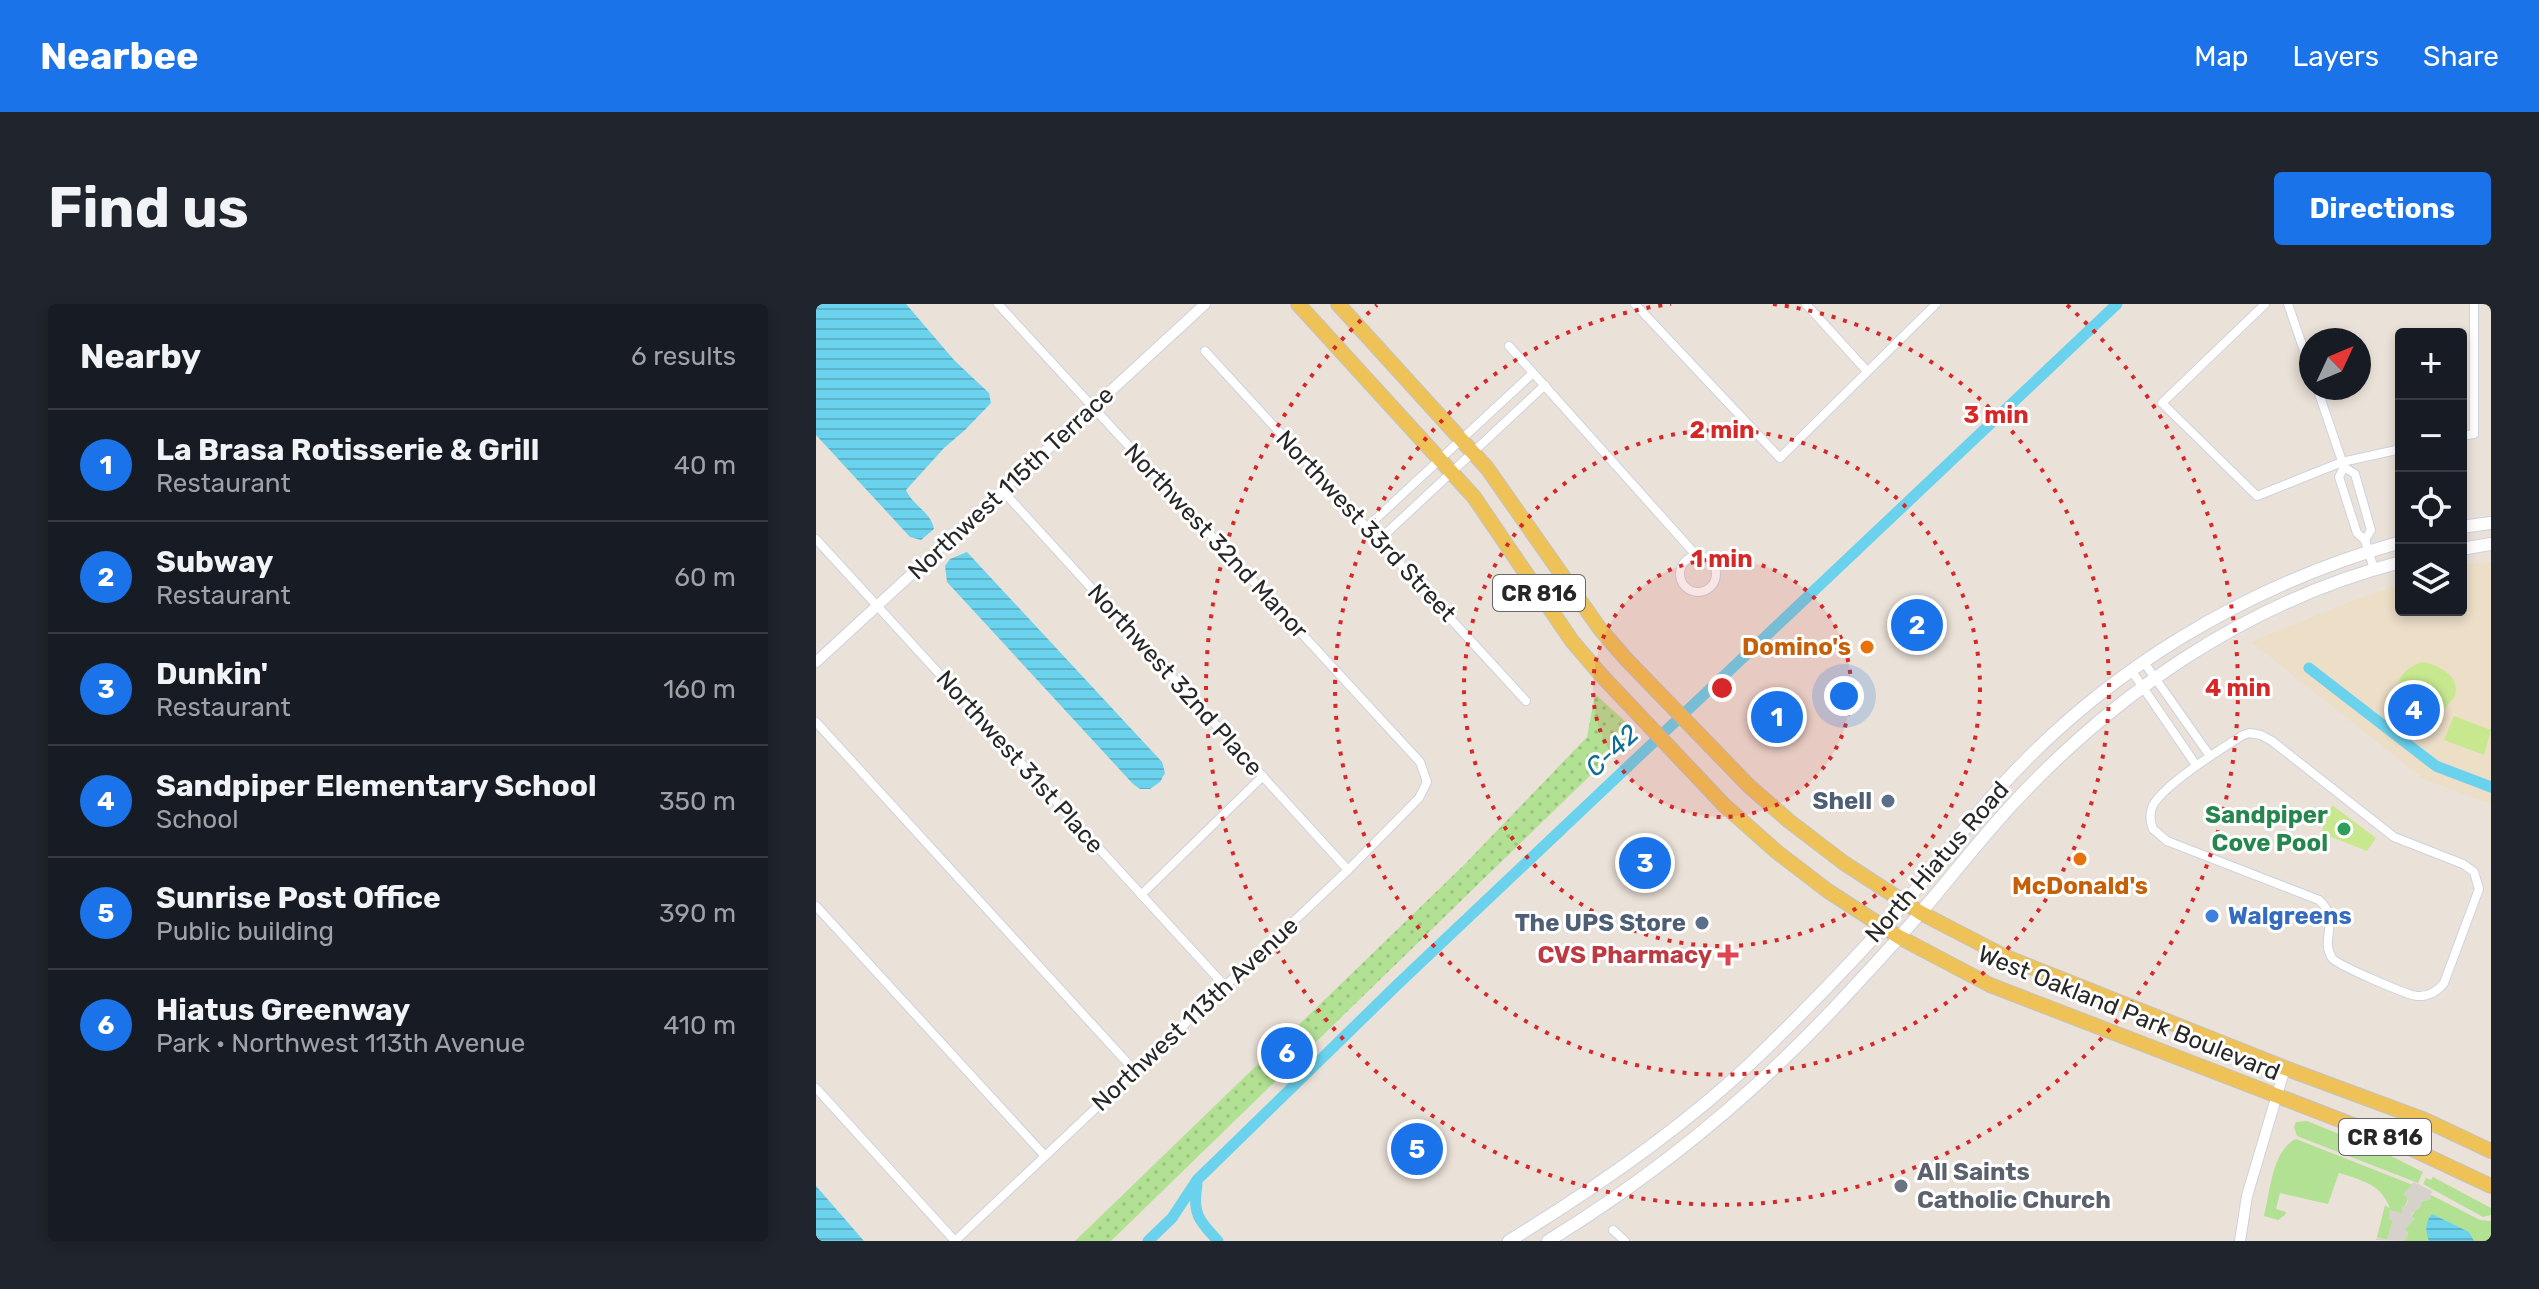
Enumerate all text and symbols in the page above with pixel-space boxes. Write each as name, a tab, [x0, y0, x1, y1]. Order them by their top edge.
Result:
text: Nearbee	[40, 33, 199, 79]
text: Map	[2194, 40, 2249, 73]
text: Layers	[2293, 40, 2379, 73]
text: Share	[2423, 40, 2499, 73]
button: Directions	[2274, 172, 2491, 245]
text: Find us	[48, 175, 249, 241]
north arrow	[2299, 328, 2371, 400]
map controls	[2395, 328, 2467, 616]
button: +	[2395, 328, 2467, 400]
text: Nearby	[80, 336, 201, 377]
text: 6 results	[631, 341, 736, 372]
street label: Northwest 115th Terrace	[903, 381, 1119, 585]
button: −	[2395, 400, 2467, 472]
text: 3 min	[1963, 401, 2029, 429]
text: 2 min	[1690, 416, 1755, 444]
street label: Northwest 33rd Street	[1270, 425, 1462, 627]
text: La Brasa Rotisserie & Grill	[156, 432, 539, 468]
street label: Northwest 32nd Manor	[1118, 438, 1314, 644]
text: 1	[100, 450, 112, 481]
text: 40 m	[674, 450, 736, 481]
text: Restaurant	[156, 468, 291, 499]
button: locate	[2395, 472, 2467, 544]
text: Subway	[156, 544, 273, 580]
button: layers	[2395, 544, 2467, 616]
text: 1 min	[1691, 545, 1753, 573]
text: 2	[98, 562, 114, 593]
text: 60 m	[674, 562, 736, 593]
road number: CR 816	[1493, 575, 1585, 611]
street label: Northwest 32nd Place	[1082, 579, 1268, 781]
text: Restaurant	[156, 580, 291, 611]
pin: 2	[1891, 595, 1943, 655]
place label: Domino's	[1742, 633, 1851, 661]
marker: Domino's	[1858, 638, 1876, 656]
text: Dunkin'	[156, 656, 268, 692]
street label: Northwest 31st Place	[931, 665, 1109, 859]
text: 3	[97, 674, 115, 705]
text: 160 m	[663, 674, 736, 705]
centre of rings	[1708, 674, 1736, 702]
text: 4 min	[2205, 674, 2271, 702]
your location	[1824, 676, 1864, 716]
pin: 4	[2388, 680, 2440, 740]
pin: 1	[1751, 687, 1803, 747]
text: Restaurant	[156, 692, 291, 723]
water label: C-42	[1579, 718, 1645, 783]
text: Sandpiper Elementary School	[156, 768, 597, 804]
street label: North Hiatus Road	[1859, 776, 2015, 948]
text: 4	[97, 786, 115, 817]
text: 350 m	[659, 786, 736, 817]
place label: Shell	[1813, 787, 1872, 815]
marker: Shell	[1879, 792, 1897, 810]
place label: Sandpiper Cove Pool	[2205, 801, 2328, 857]
text: School	[156, 804, 239, 835]
marker: Sandpiper Cove Pool	[2335, 820, 2353, 838]
pin: 3	[1619, 833, 1671, 893]
marker: McDonald's	[2071, 850, 2089, 868]
place label: McDonald's	[2012, 872, 2148, 900]
text: Sunrise Post Office	[156, 880, 441, 916]
text: 5	[98, 898, 114, 929]
text: 390 m	[659, 898, 736, 929]
place label: Walgreens	[2228, 902, 2352, 930]
marker: Walgreens	[2203, 907, 2221, 925]
place label: The UPS Store	[1515, 909, 1686, 937]
street label: Northwest 113th Avenue	[1086, 911, 1304, 1117]
marker: The UPS Store	[1693, 914, 1711, 932]
text: Public building	[156, 916, 334, 947]
street label: West Oakland Park Boulevard	[1974, 939, 2284, 1087]
place label: CVS Pharmacy	[1537, 941, 1712, 969]
marker: CVS Pharmacy	[1719, 946, 1737, 964]
text: Hiatus Greenway	[156, 992, 410, 1028]
text: 6	[98, 1010, 114, 1041]
text: 410 m	[663, 1010, 736, 1041]
pin: 6	[1261, 1023, 1313, 1083]
text: Park · Northwest 113th Avenue	[156, 1028, 525, 1059]
pin: 5	[1391, 1119, 1443, 1179]
road number: CR 816	[2339, 1119, 2431, 1155]
place label: All Saints Catholic Church	[1917, 1158, 2111, 1214]
marker: All Saints Catholic Church	[1892, 1177, 1910, 1195]

